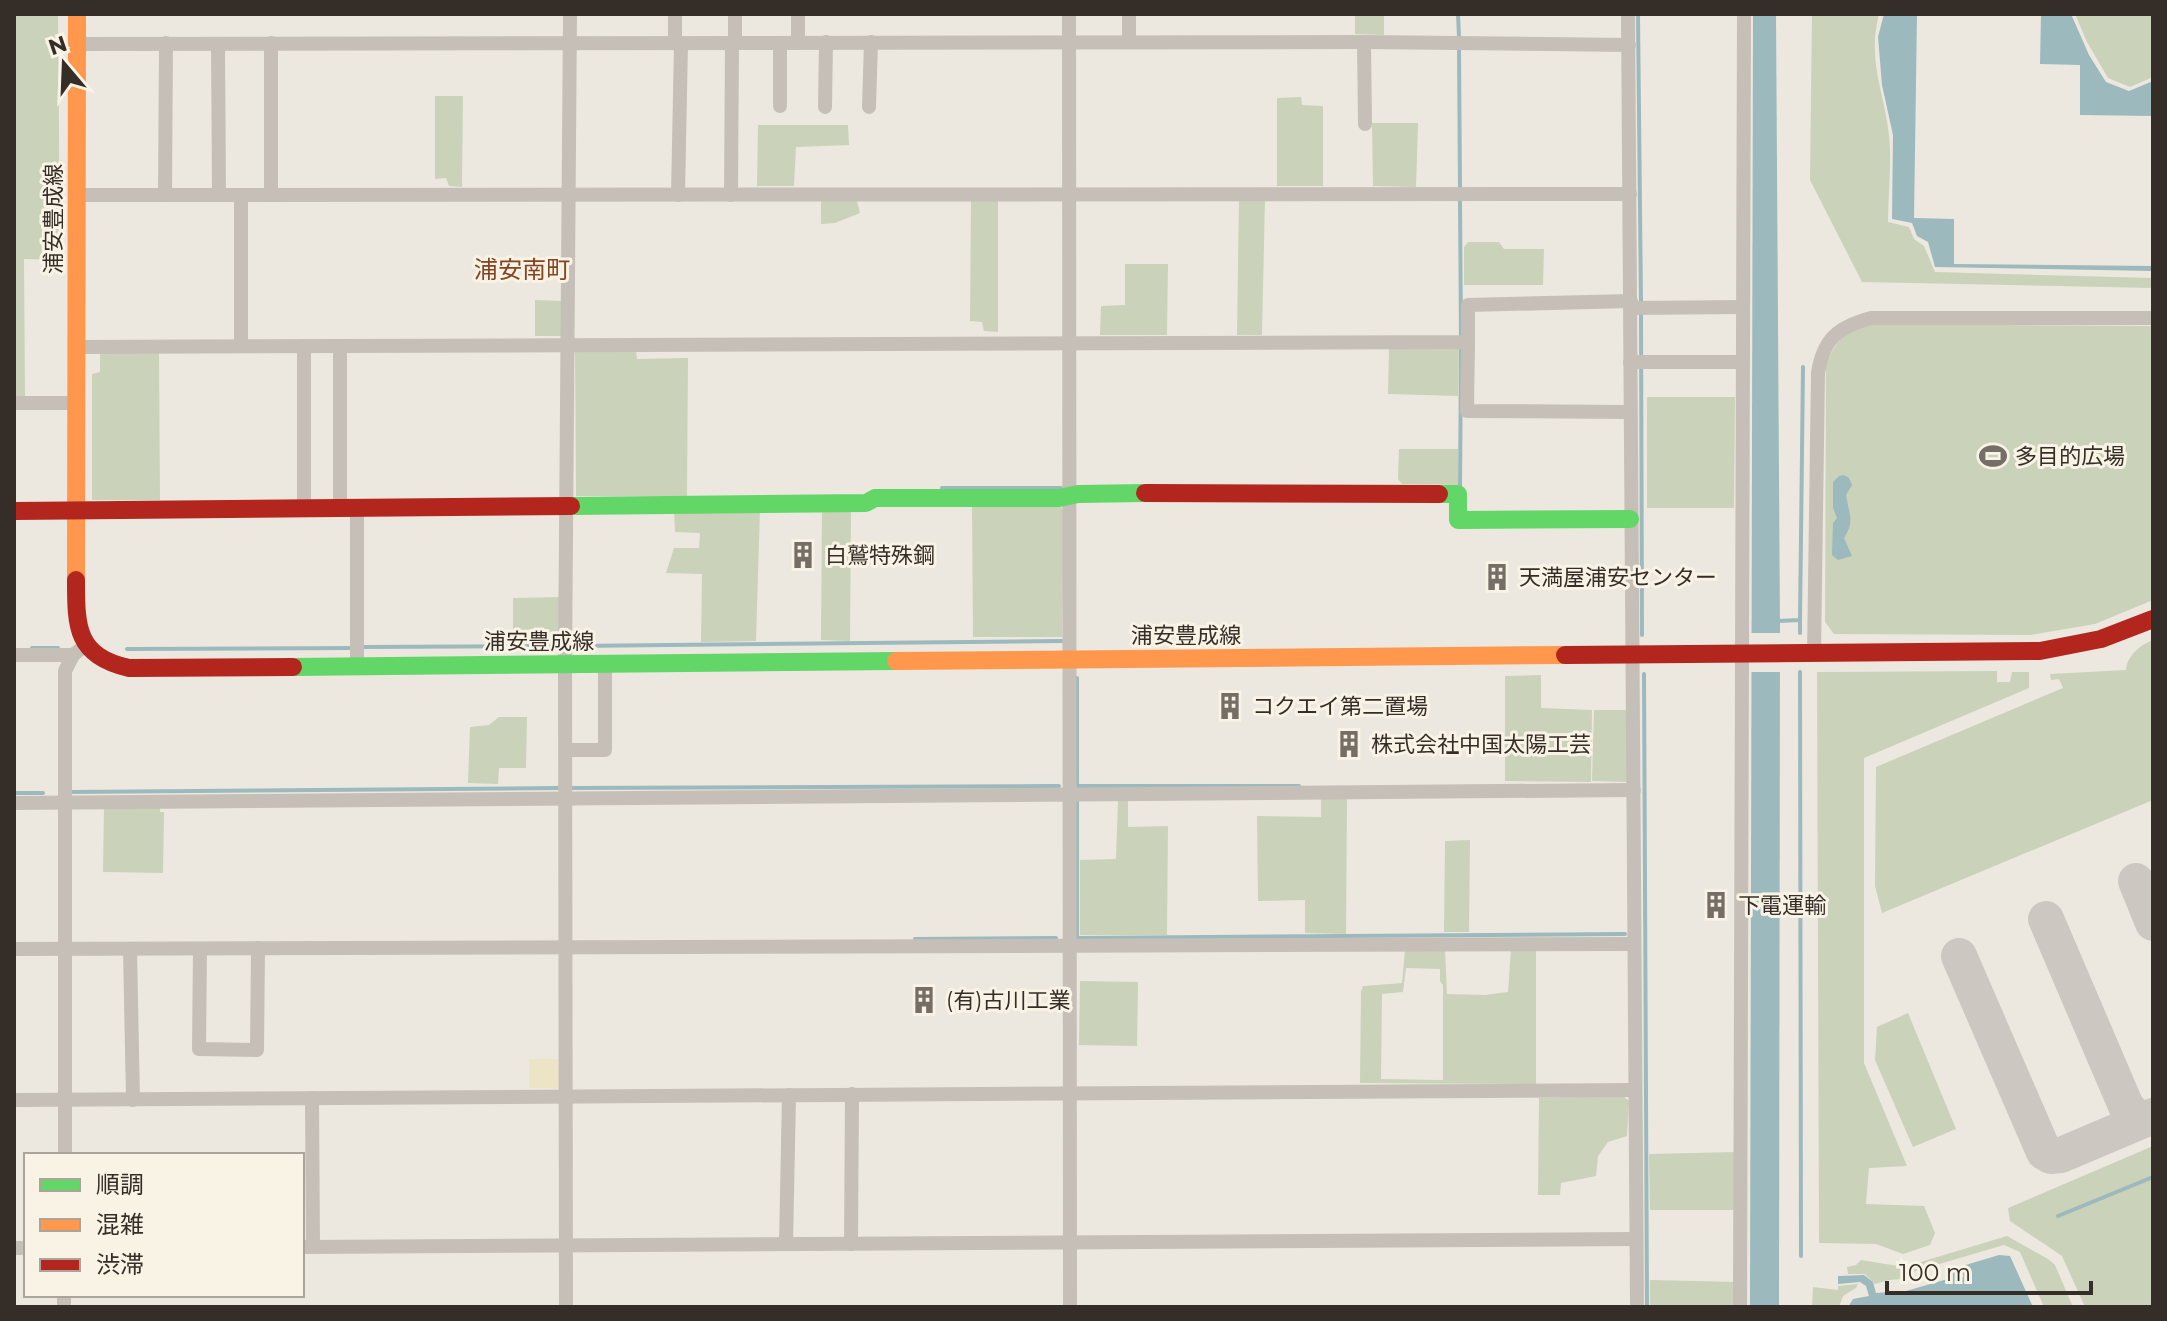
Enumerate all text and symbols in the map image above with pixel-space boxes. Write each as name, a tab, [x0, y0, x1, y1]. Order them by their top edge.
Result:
north arrow	[24, 24, 104, 104]
text: N	[45, 30, 70, 61]
street label: 浦安豊成線	[40, 164, 67, 274]
district label: 浦安南町	[474, 255, 570, 284]
sports icon: 多目的広場	[1978, 441, 2008, 471]
place label: 多目的広場	[2015, 443, 2125, 470]
building icon: 白鷲特殊鋼	[788, 540, 818, 570]
place label: 白鷲特殊鋼	[825, 542, 935, 569]
building icon: 天満屋浦安センター	[1482, 562, 1512, 592]
place label: 天満屋浦安センター	[1519, 564, 1717, 591]
street label: 浦安豊成線	[1131, 622, 1241, 649]
street label: 浦安豊成線	[484, 628, 594, 655]
building icon: コクエイ第二置場	[1215, 691, 1245, 721]
place label: コクエイ第二置場	[1252, 693, 1428, 720]
building icon: 株式会社中国太陽工芸	[1334, 729, 1364, 759]
place label: 株式会社中国太陽工芸	[1371, 731, 1591, 758]
building icon: 下電運輸	[1701, 890, 1731, 920]
place label: 下電運輸	[1738, 892, 1826, 919]
building icon: (有)古川工業	[909, 985, 939, 1015]
place label: (有)古川工業	[946, 987, 1070, 1014]
legend	[24, 1153, 304, 1297]
text: 順調	[96, 1170, 144, 1199]
text: 混雑	[96, 1210, 144, 1239]
scale bar	[1887, 1245, 2091, 1295]
text: 渋滞	[96, 1250, 144, 1279]
text: 100 m	[1899, 1258, 1971, 1287]

